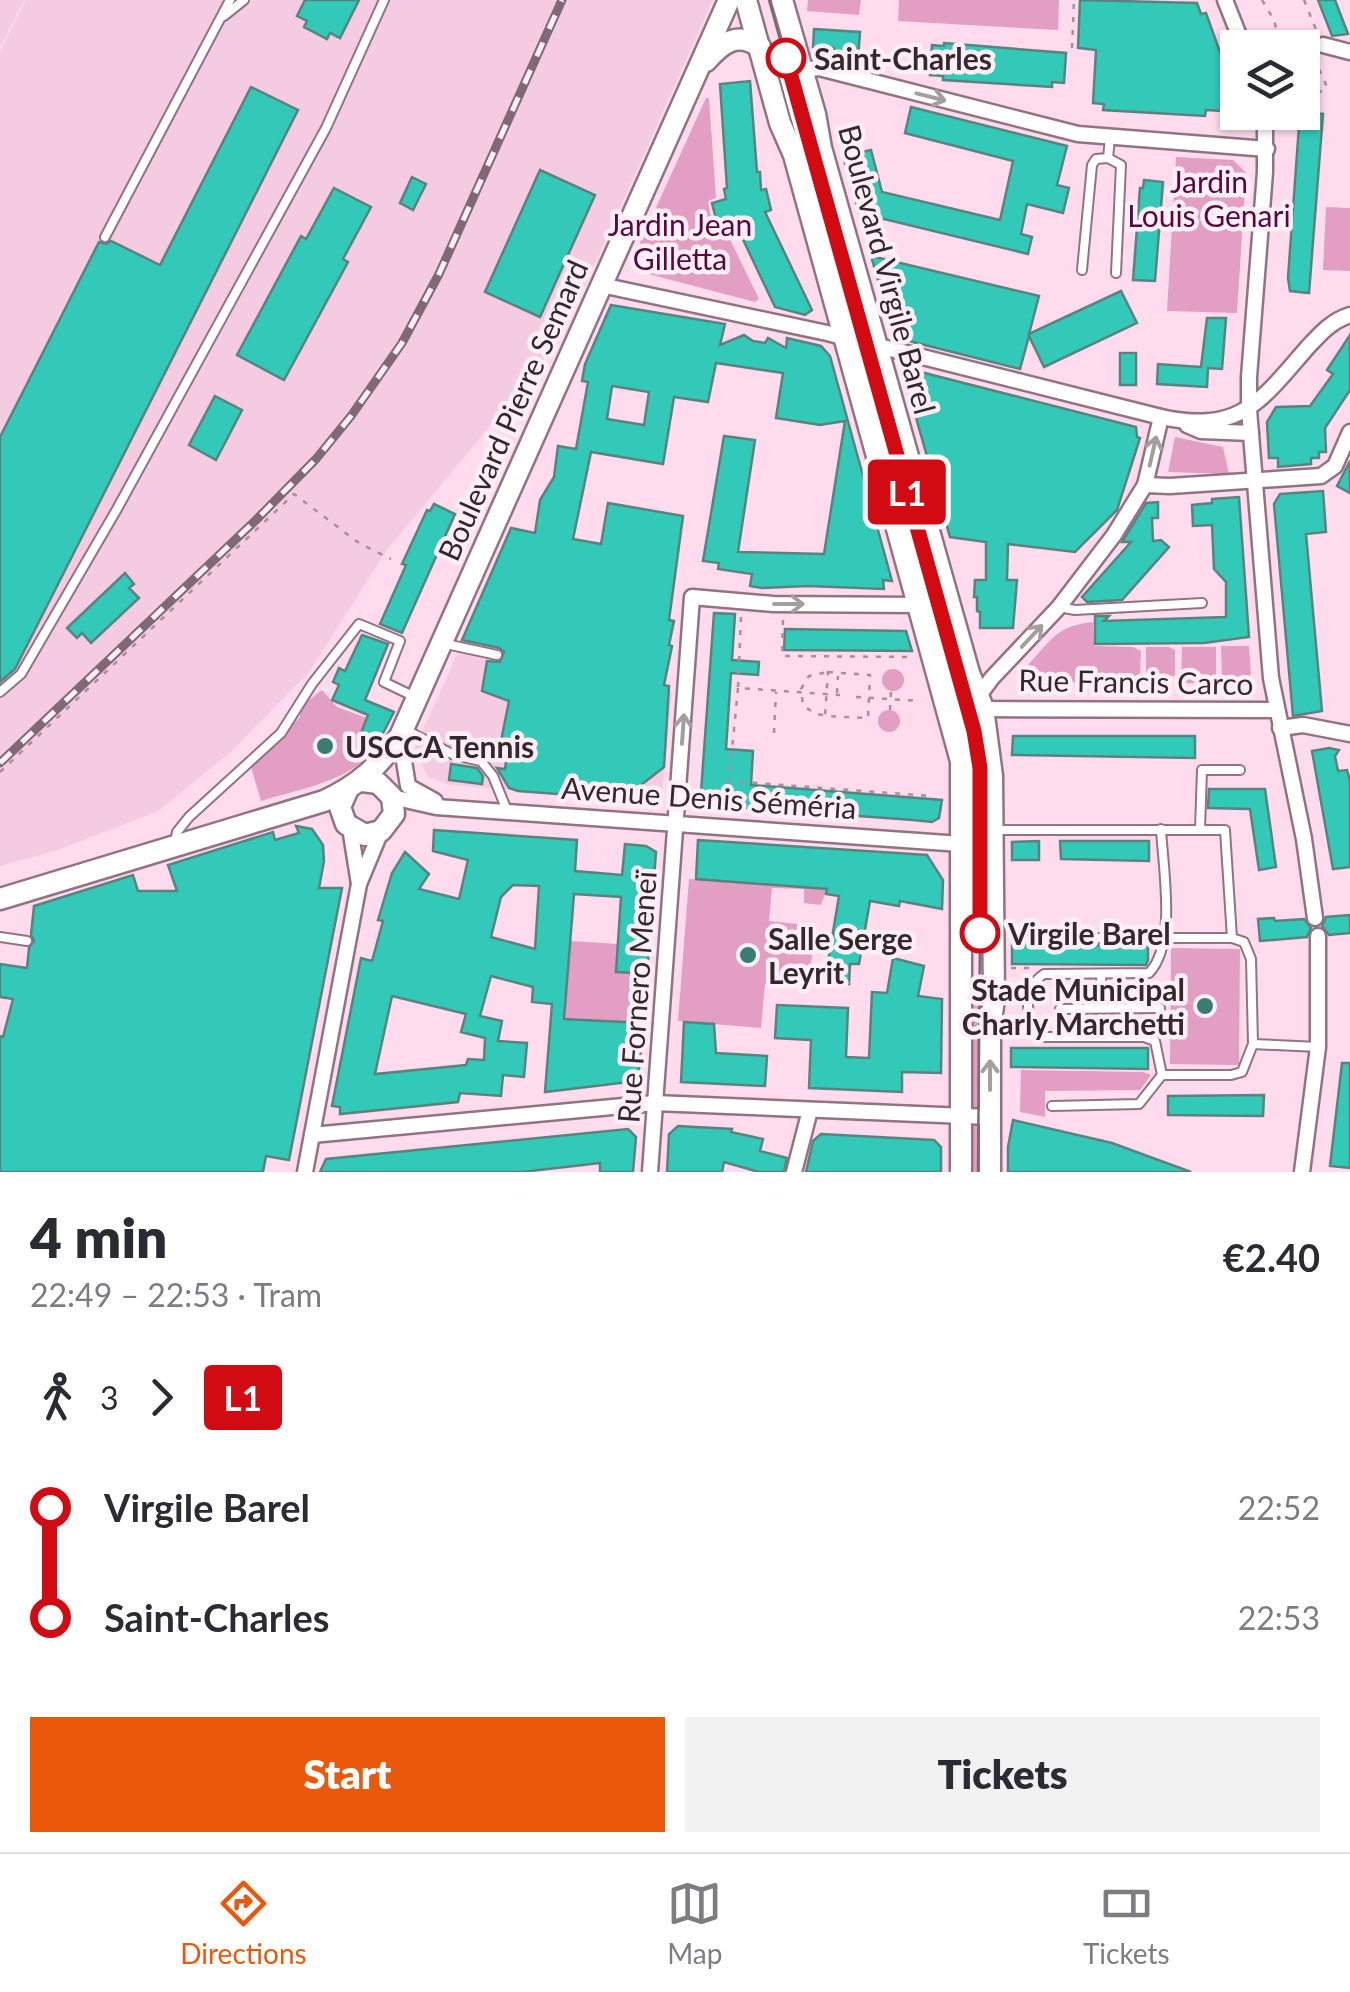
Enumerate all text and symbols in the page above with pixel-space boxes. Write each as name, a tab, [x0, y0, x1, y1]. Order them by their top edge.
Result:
map controls	[1220, 30, 1320, 130]
button: layers	[1220, 30, 1320, 130]
marker: Saint-Charles	[767, 39, 805, 77]
place label: Saint-Charles	[814, 40, 992, 76]
one-way arrow	[914, 89, 946, 107]
street label: Boulevard Virgile Barel	[832, 120, 944, 418]
park label: Jardin Louis Genari	[1127, 163, 1291, 233]
park label: Jardin Jean Gilletta	[608, 206, 752, 276]
street label: Boulevard Pierre Semard	[429, 254, 595, 566]
one-way arrow	[1145, 436, 1163, 468]
line badge: L1	[862, 460, 952, 524]
text: L1	[888, 471, 926, 513]
one-way arrow	[772, 594, 805, 614]
one-way arrow	[1020, 624, 1043, 649]
street label: Rue Francis Carco	[1018, 661, 1254, 701]
one-way arrow	[674, 713, 693, 745]
place label: USCCA Tennis	[345, 728, 534, 764]
marker: USCCA Tennis	[314, 735, 336, 757]
street label: Avenue Denis Séméria	[560, 769, 858, 825]
street label: Rue Fornero Meneï	[609, 869, 663, 1124]
marker: Virgile Barel	[961, 914, 999, 952]
place label: Virgile Barel	[1007, 915, 1171, 951]
place label: Salle Serge Leyrit	[768, 920, 913, 990]
marker: Salle Serge Leyrit	[737, 944, 759, 966]
place label: Stade Municipal Charly Marchetti	[962, 971, 1185, 1041]
marker: Stade Municipal Charly Marchetti	[1194, 995, 1216, 1017]
one-way arrow	[980, 1059, 1000, 1092]
text: 4 min	[30, 1204, 167, 1270]
text: €2.40	[1223, 1234, 1320, 1280]
text: 22:49 – 22:53 · Tram	[30, 1275, 322, 1314]
icon: walk	[30, 1370, 85, 1425]
icon: forward	[134, 1370, 189, 1425]
text: L1	[224, 1376, 262, 1418]
text: 3	[100, 1378, 119, 1417]
text: Virgile Barel	[104, 1484, 310, 1530]
text: 22:52	[1238, 1488, 1320, 1527]
text: Saint-Charles	[104, 1594, 329, 1640]
text: 22:53	[1238, 1598, 1320, 1637]
button: Start	[30, 1717, 665, 1832]
button: Tickets	[685, 1717, 1320, 1832]
tab: Directions	[180, 1876, 307, 1970]
tab: Map	[667, 1876, 722, 1970]
tab: Tickets	[1083, 1876, 1170, 1970]

